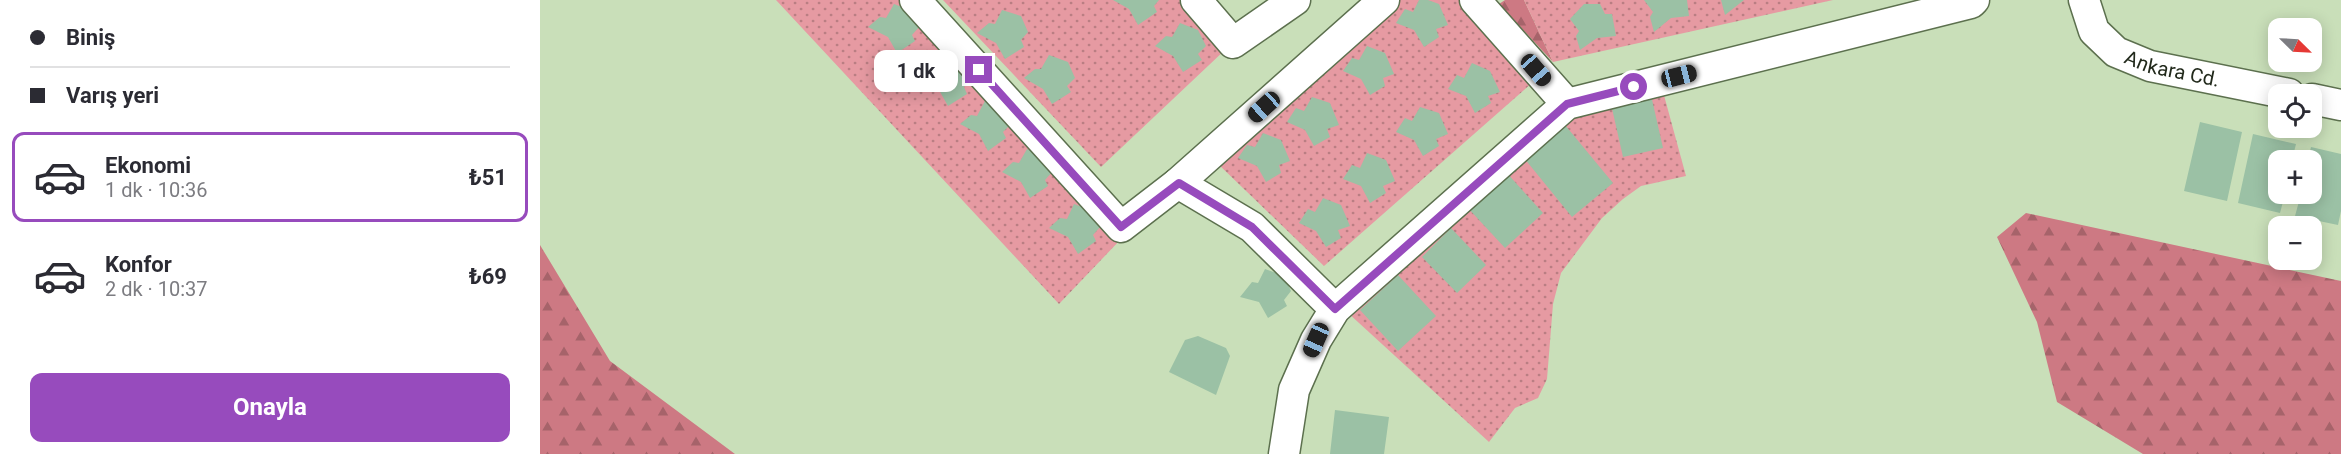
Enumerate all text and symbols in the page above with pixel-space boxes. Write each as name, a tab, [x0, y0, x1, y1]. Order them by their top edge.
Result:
north arrow	[2268, 18, 2322, 72]
map controls	[2268, 18, 2322, 270]
text: Biniş	[66, 25, 115, 50]
street label: Ankara Cd.	[2121, 45, 2222, 92]
callout: 1 dk	[874, 49, 958, 91]
car	[1517, 51, 1555, 89]
route end	[965, 56, 992, 83]
text: 1 dk	[897, 59, 935, 83]
car	[1659, 63, 1699, 89]
route start	[1620, 73, 1647, 100]
text: Varış yeri	[66, 83, 159, 108]
button: locate	[2268, 84, 2322, 138]
car	[1245, 88, 1283, 126]
icon: car	[33, 150, 87, 204]
button: +	[2268, 150, 2322, 204]
text: Ekonomi	[105, 153, 191, 178]
text: ₺51	[469, 165, 507, 190]
text: 1 dk · 10:36	[105, 178, 208, 202]
button: −	[2268, 216, 2322, 270]
icon: car	[33, 249, 87, 303]
text: Konfor	[105, 252, 172, 277]
text: ₺69	[469, 264, 507, 289]
text: 2 dk · 10:37	[105, 277, 208, 301]
car	[1300, 320, 1332, 360]
button: Onayla	[30, 373, 510, 442]

